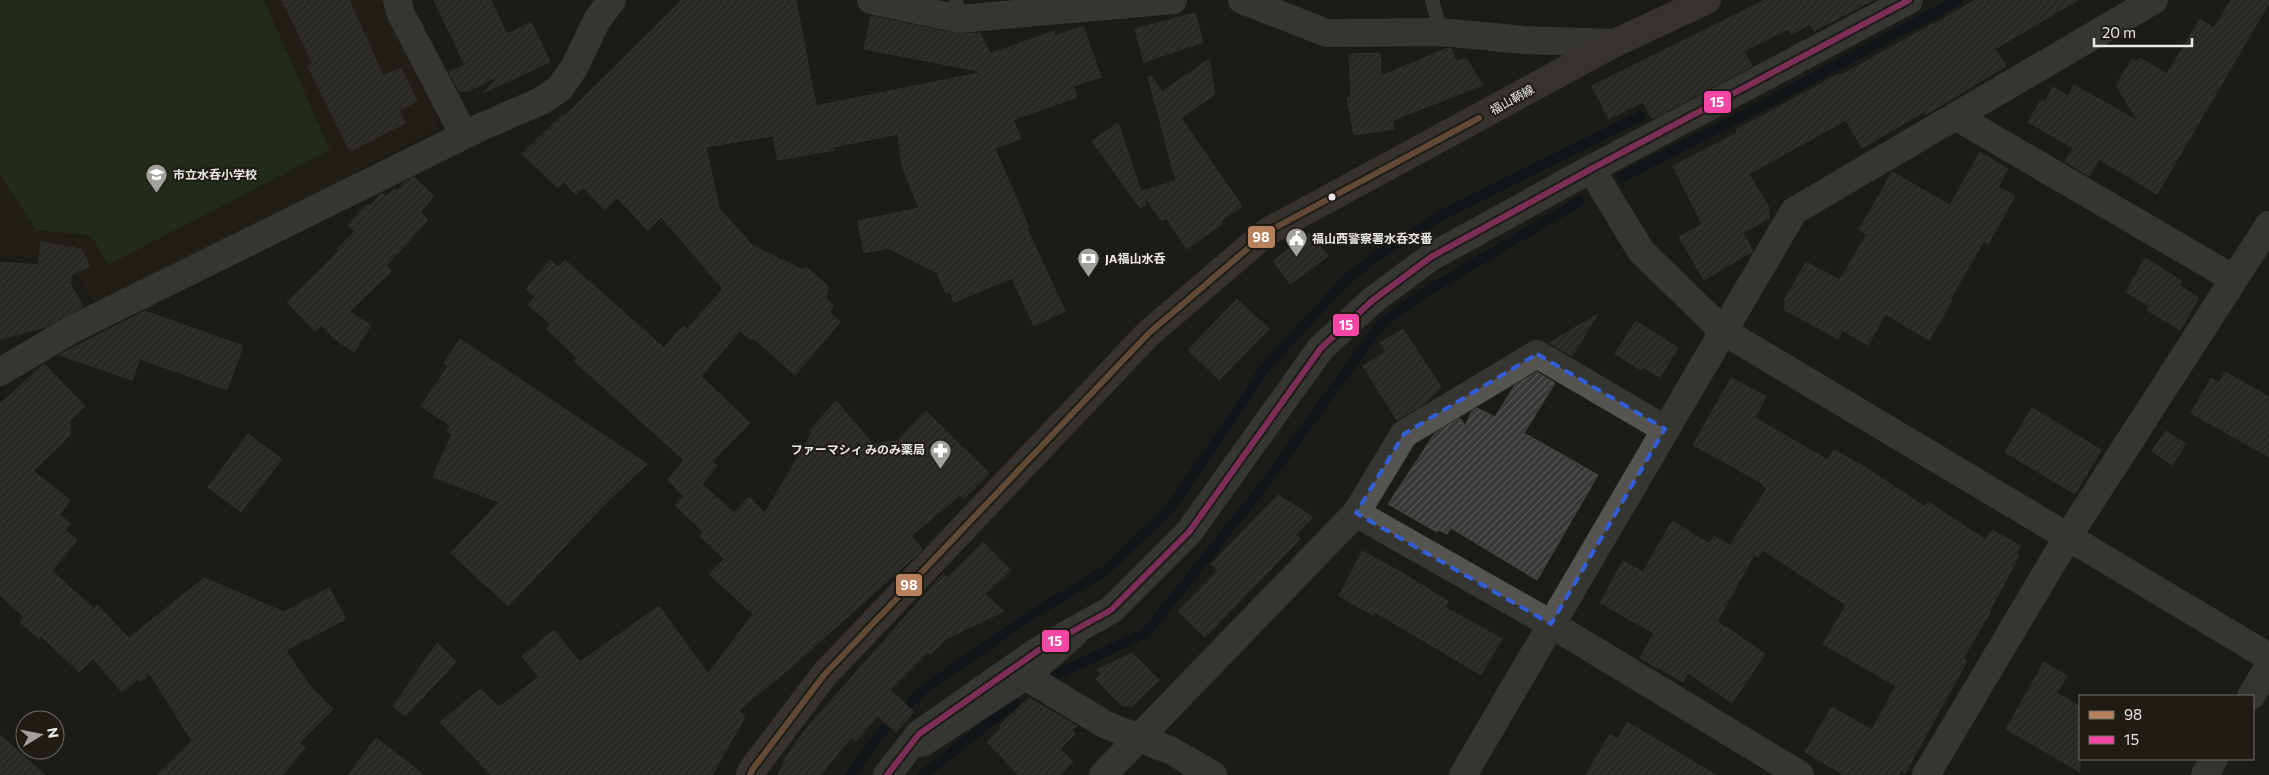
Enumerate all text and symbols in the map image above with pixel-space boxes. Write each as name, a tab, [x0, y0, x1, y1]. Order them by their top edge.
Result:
scale bar	[2094, 15, 2192, 47]
text: 20 m	[2102, 23, 2136, 41]
street label: 福山鞆線	[1487, 81, 1536, 117]
line badge: 15	[1703, 90, 1732, 114]
text: 15	[1710, 93, 1724, 110]
school or university icon: 市立水呑小学校	[145, 163, 169, 194]
place label: 市立水呑小学校	[173, 167, 257, 181]
unlabelled marker	[1327, 192, 1337, 202]
line badge: 98	[1247, 225, 1276, 249]
public building icon: 福山西警察署水呑交番	[1284, 227, 1308, 258]
text: 98	[1252, 228, 1270, 245]
place label: 福山西警察署水呑交番	[1312, 231, 1433, 245]
bank icon: JA福山水呑	[1077, 247, 1101, 278]
place label: JA福山水呑	[1105, 251, 1165, 266]
line badge: 15	[1332, 313, 1360, 337]
text: 15	[1339, 316, 1353, 333]
pharmacy icon: ファーマシィ みのみ薬局	[929, 438, 953, 469]
place label: ファーマシィ みのみ薬局	[791, 442, 925, 456]
line badge: 98	[895, 573, 923, 597]
text: 98	[900, 576, 918, 593]
line badge: 15	[1041, 629, 1070, 653]
text: 15	[1048, 632, 1062, 649]
legend	[2079, 695, 2254, 760]
text: 98	[2124, 705, 2142, 723]
north arrow	[15, 710, 65, 760]
text: N	[44, 726, 63, 739]
text: 15	[2124, 730, 2139, 748]

